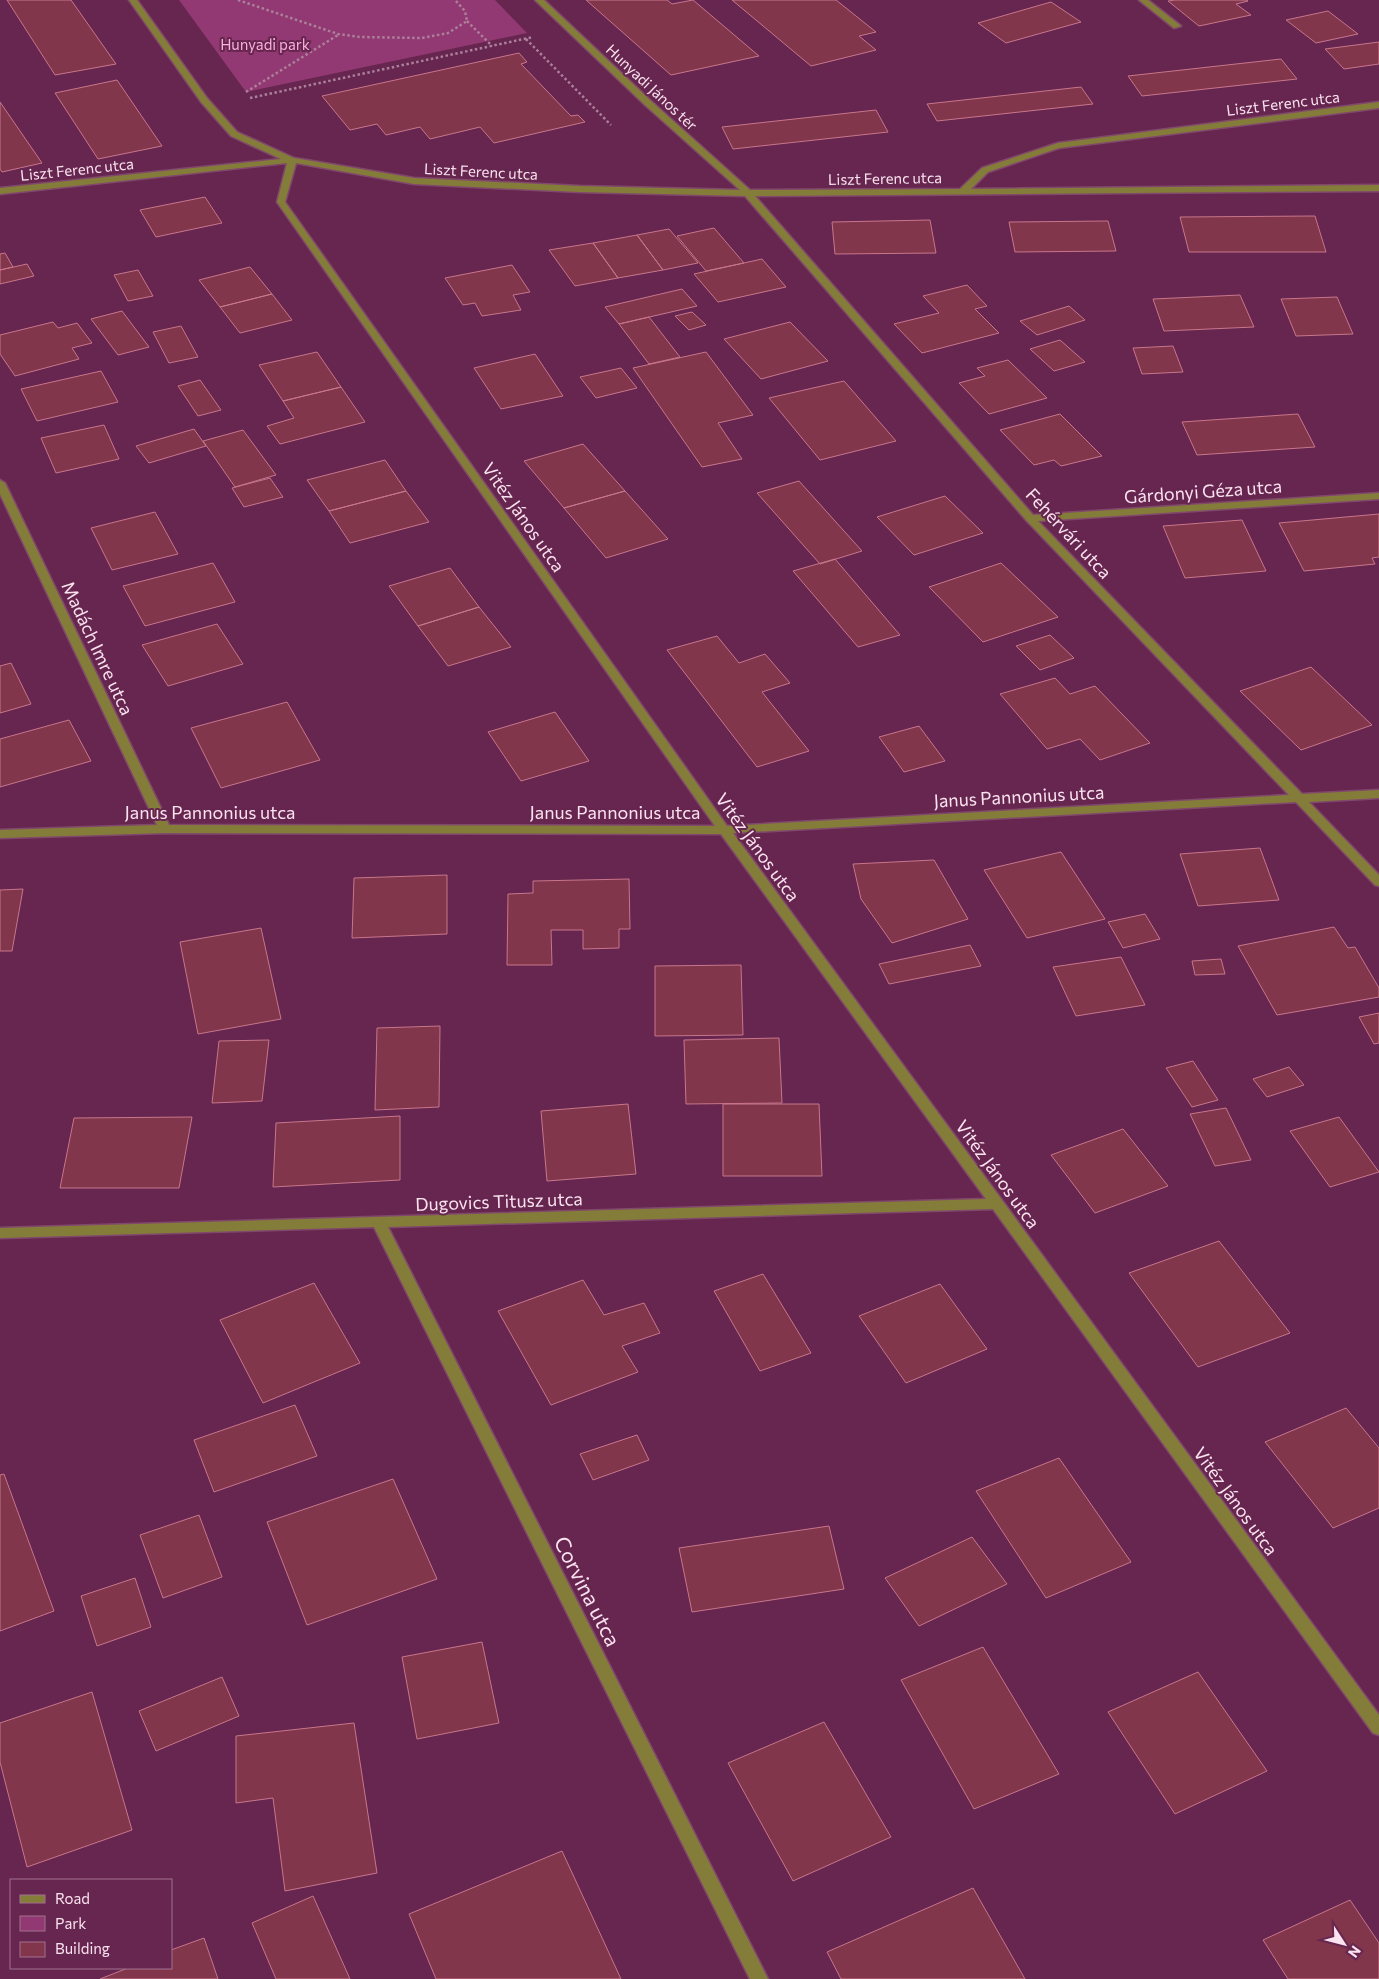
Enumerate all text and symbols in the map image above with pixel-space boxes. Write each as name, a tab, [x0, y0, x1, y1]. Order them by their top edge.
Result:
park label: Hunyadi park	[220, 35, 310, 53]
street label: Hunyadi János tér	[603, 40, 701, 134]
street label: Liszt Ferenc utca	[1225, 87, 1341, 119]
street label: Liszt Ferenc utca	[19, 154, 135, 184]
street label: Liszt Ferenc utca	[424, 159, 538, 183]
street label: Liszt Ferenc utca	[828, 168, 942, 188]
street label: Vitéz János utca	[478, 458, 570, 576]
street label: Gárdonyi Géza utca	[1123, 475, 1283, 507]
street label: Fehérvári utca	[1022, 483, 1116, 583]
street label: Madách Imre utca	[57, 578, 139, 718]
street label: Janus Pannonius utca	[933, 781, 1105, 811]
street label: Vitéz János utca	[711, 788, 805, 906]
street label: Janus Pannonius utca	[125, 801, 296, 823]
street label: Janus Pannonius utca	[530, 801, 701, 823]
street label: Vitéz János utca	[951, 1115, 1045, 1233]
street label: Dugovics Titusz utca	[415, 1187, 583, 1215]
street label: Vitéz János utca	[1189, 1442, 1283, 1560]
street label: Corvina utca	[550, 1532, 626, 1650]
legend	[10, 1879, 172, 1969]
text: Road	[55, 1889, 90, 1907]
text: Park	[55, 1914, 86, 1932]
north arrow	[1319, 1919, 1369, 1969]
text: Building	[55, 1939, 110, 1957]
text: N	[1345, 1943, 1365, 1961]

